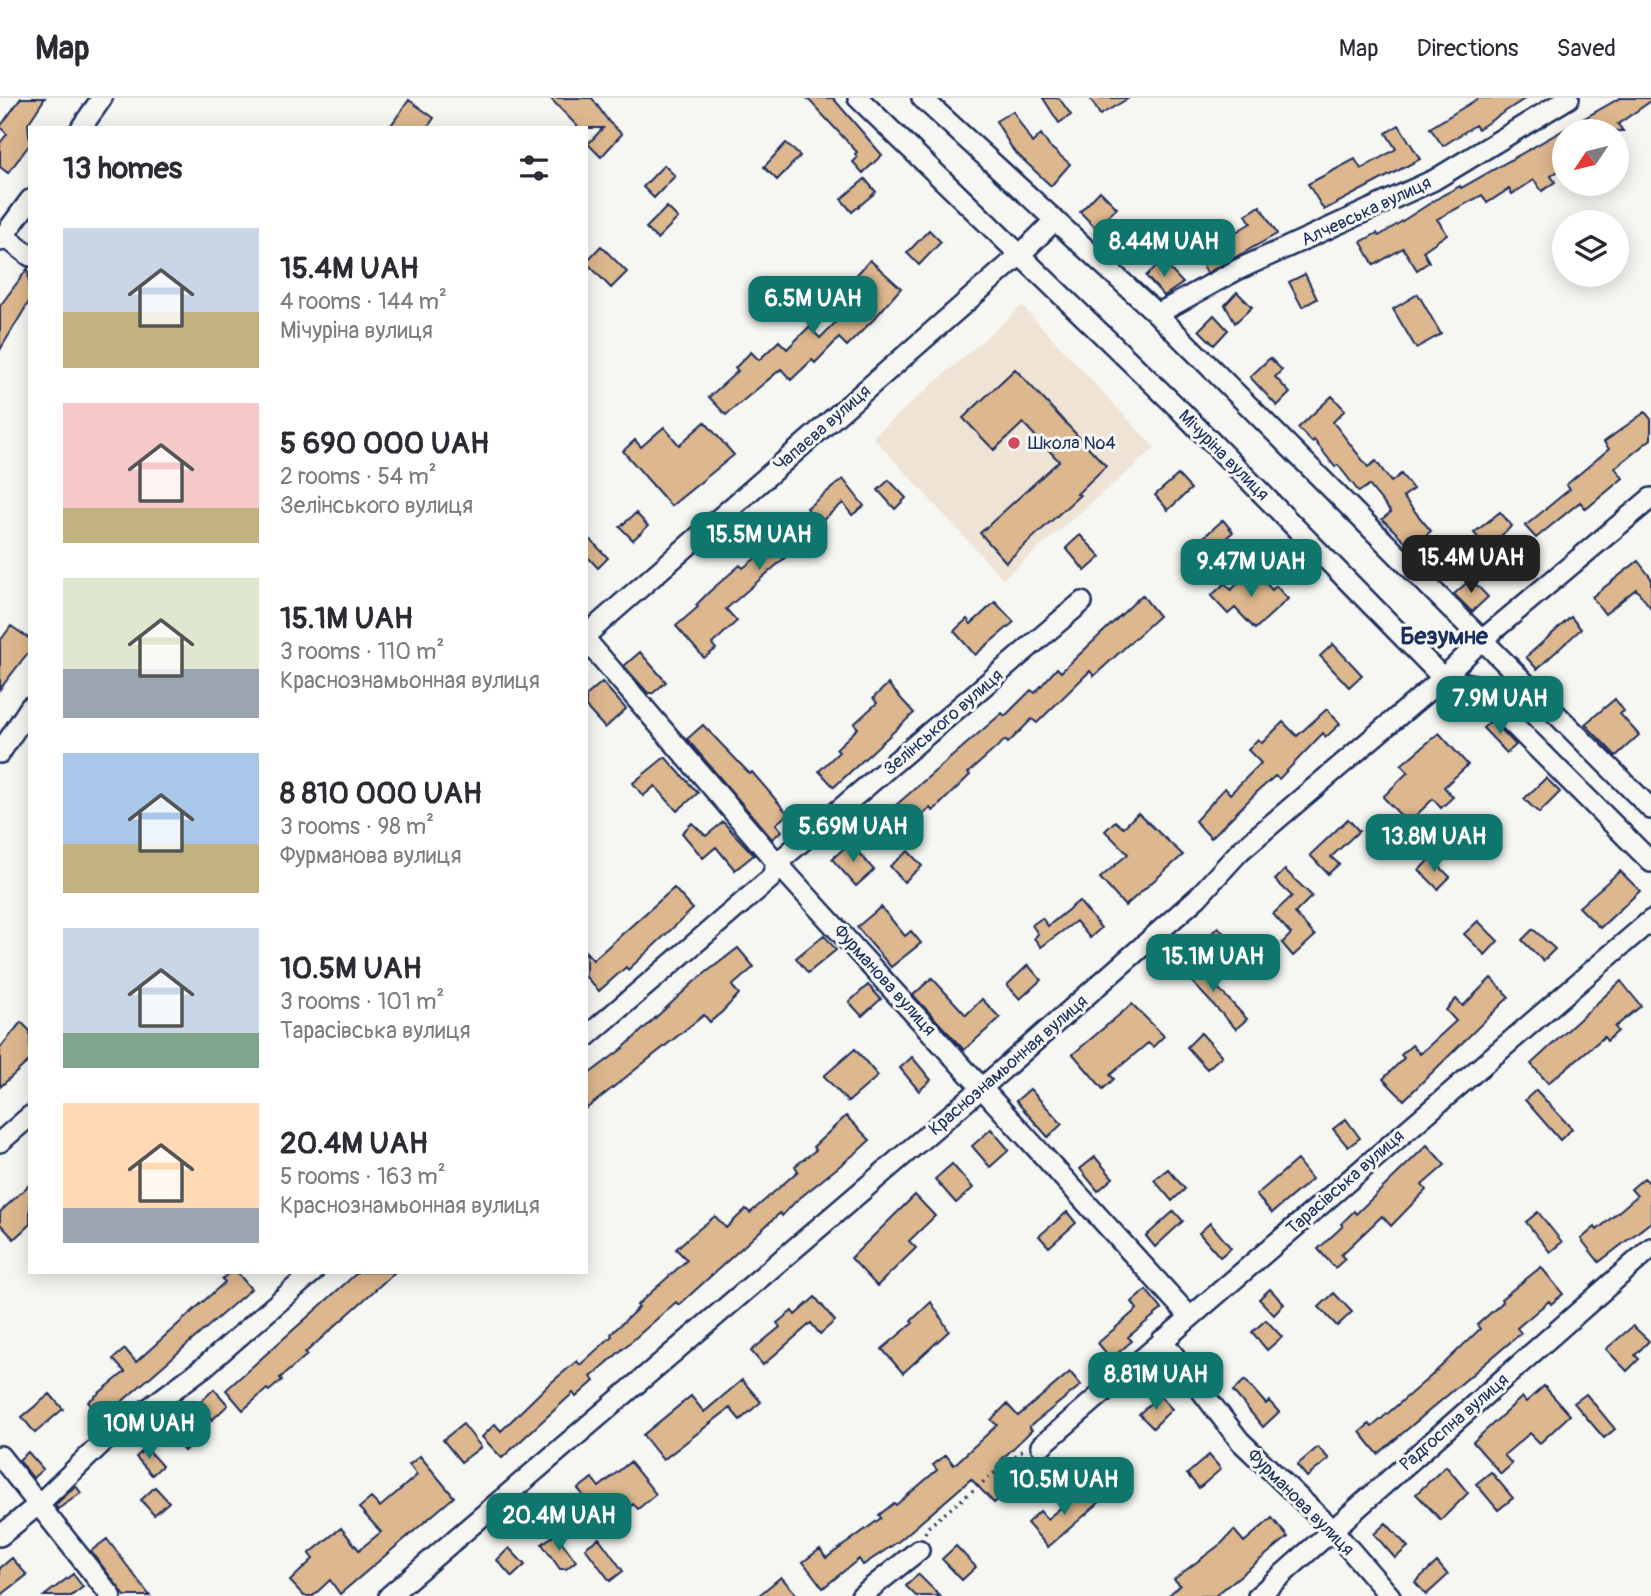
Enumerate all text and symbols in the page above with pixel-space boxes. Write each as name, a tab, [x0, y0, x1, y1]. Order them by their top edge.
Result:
text: Map	[35, 28, 90, 69]
text: Map	[1339, 34, 1379, 63]
text: Directions	[1417, 34, 1518, 63]
text: Saved	[1556, 34, 1616, 63]
north arrow	[1552, 119, 1629, 196]
map controls	[1552, 119, 1629, 287]
icon: filters	[515, 149, 553, 187]
text: 13 homes	[63, 150, 182, 187]
street label: Алчевська вулиця	[1298, 171, 1435, 252]
button: layers	[1552, 210, 1629, 287]
pin: 8.44M UAH	[1084, 220, 1244, 279]
text: 8.44M UAH	[1109, 227, 1219, 256]
text: 15.4M UAH	[280, 250, 418, 287]
icon: home	[119, 256, 203, 340]
pin: 6.5M UAH	[741, 276, 885, 336]
text: 6.5M UAH	[764, 284, 862, 313]
text: 4 rooms · 144 m²	[280, 287, 447, 316]
text: Мічуріна вулиця	[280, 316, 433, 345]
street label: Чапаєва вулиця	[769, 380, 876, 477]
street label: Мічуріна вулиця	[1173, 405, 1274, 506]
text: 5 690 000 UAH	[280, 425, 489, 462]
icon: home	[119, 431, 203, 515]
place label: Школа №4	[1028, 432, 1116, 455]
marker: Школа №4	[1006, 435, 1022, 451]
text: 2 rooms · 54 m²	[280, 462, 437, 491]
text: Зелінського вулиця	[280, 491, 473, 520]
pin: 15.5M UAH	[679, 512, 839, 572]
text: 15.5M UAH	[706, 520, 812, 549]
pin: 15.4M UAH	[1391, 536, 1551, 595]
pin: 9.47M UAH	[1171, 540, 1331, 599]
text: 15.4M UAH	[1418, 543, 1524, 572]
text: 9.47M UAH	[1197, 547, 1305, 576]
text: 15.1M UAH	[280, 600, 413, 637]
icon: home	[119, 606, 203, 690]
district label: Безумне	[1400, 622, 1489, 651]
text: 3 rooms · 110 m²	[280, 637, 444, 666]
street label: Зелінського вулиця	[879, 664, 1008, 781]
text: Краснознамьонная вулиця	[280, 666, 540, 695]
pin: 7.9M UAH	[1428, 676, 1572, 736]
text: 7.9M UAH	[1452, 684, 1548, 713]
text: 8 810 000 UAH	[280, 775, 482, 812]
icon: home	[119, 781, 203, 865]
pin: 5.69M UAH	[773, 804, 933, 864]
text: 3 rooms · 98 m²	[280, 812, 434, 841]
text: 5.69M UAH	[799, 812, 908, 841]
pin: 13.8M UAH	[1354, 814, 1514, 874]
text: 13.8M UAH	[1382, 822, 1486, 851]
text: Фурманова вулиця	[280, 841, 461, 870]
street label: Фурманова вулиця	[829, 920, 941, 1041]
pin: 15.1M UAH	[1133, 934, 1293, 994]
text: 15.1M UAH	[1162, 942, 1264, 971]
text: 10.5M UAH	[280, 950, 421, 987]
icon: home	[119, 956, 203, 1040]
text: 3 rooms · 101 m²	[280, 987, 444, 1016]
street label: Краснознамьонная вулиця	[924, 990, 1093, 1141]
text: Тарасівська вулиця	[280, 1016, 471, 1045]
text: 20.4M UAH	[280, 1125, 428, 1162]
street label: Тарасівська вулиця	[1281, 1125, 1409, 1240]
icon: home	[119, 1131, 203, 1215]
text: 5 rooms · 163 m²	[280, 1162, 446, 1191]
text: Краснознамьонная вулиця	[280, 1191, 540, 1220]
pin: 8.81M UAH	[1076, 1352, 1236, 1412]
text: 8.81M UAH	[1104, 1360, 1208, 1389]
street label: Радгоспна вулиця	[1395, 1369, 1514, 1476]
pin: 10M UAH	[84, 1402, 214, 1461]
text: 10M UAH	[104, 1409, 194, 1438]
street label: Фурманова вулиця	[1242, 1444, 1359, 1561]
pin: 10.5M UAH	[984, 1458, 1144, 1517]
text: 10.5M UAH	[1010, 1465, 1118, 1494]
pin: 20.4M UAH	[479, 1494, 639, 1553]
text: 20.4M UAH	[502, 1501, 616, 1530]

